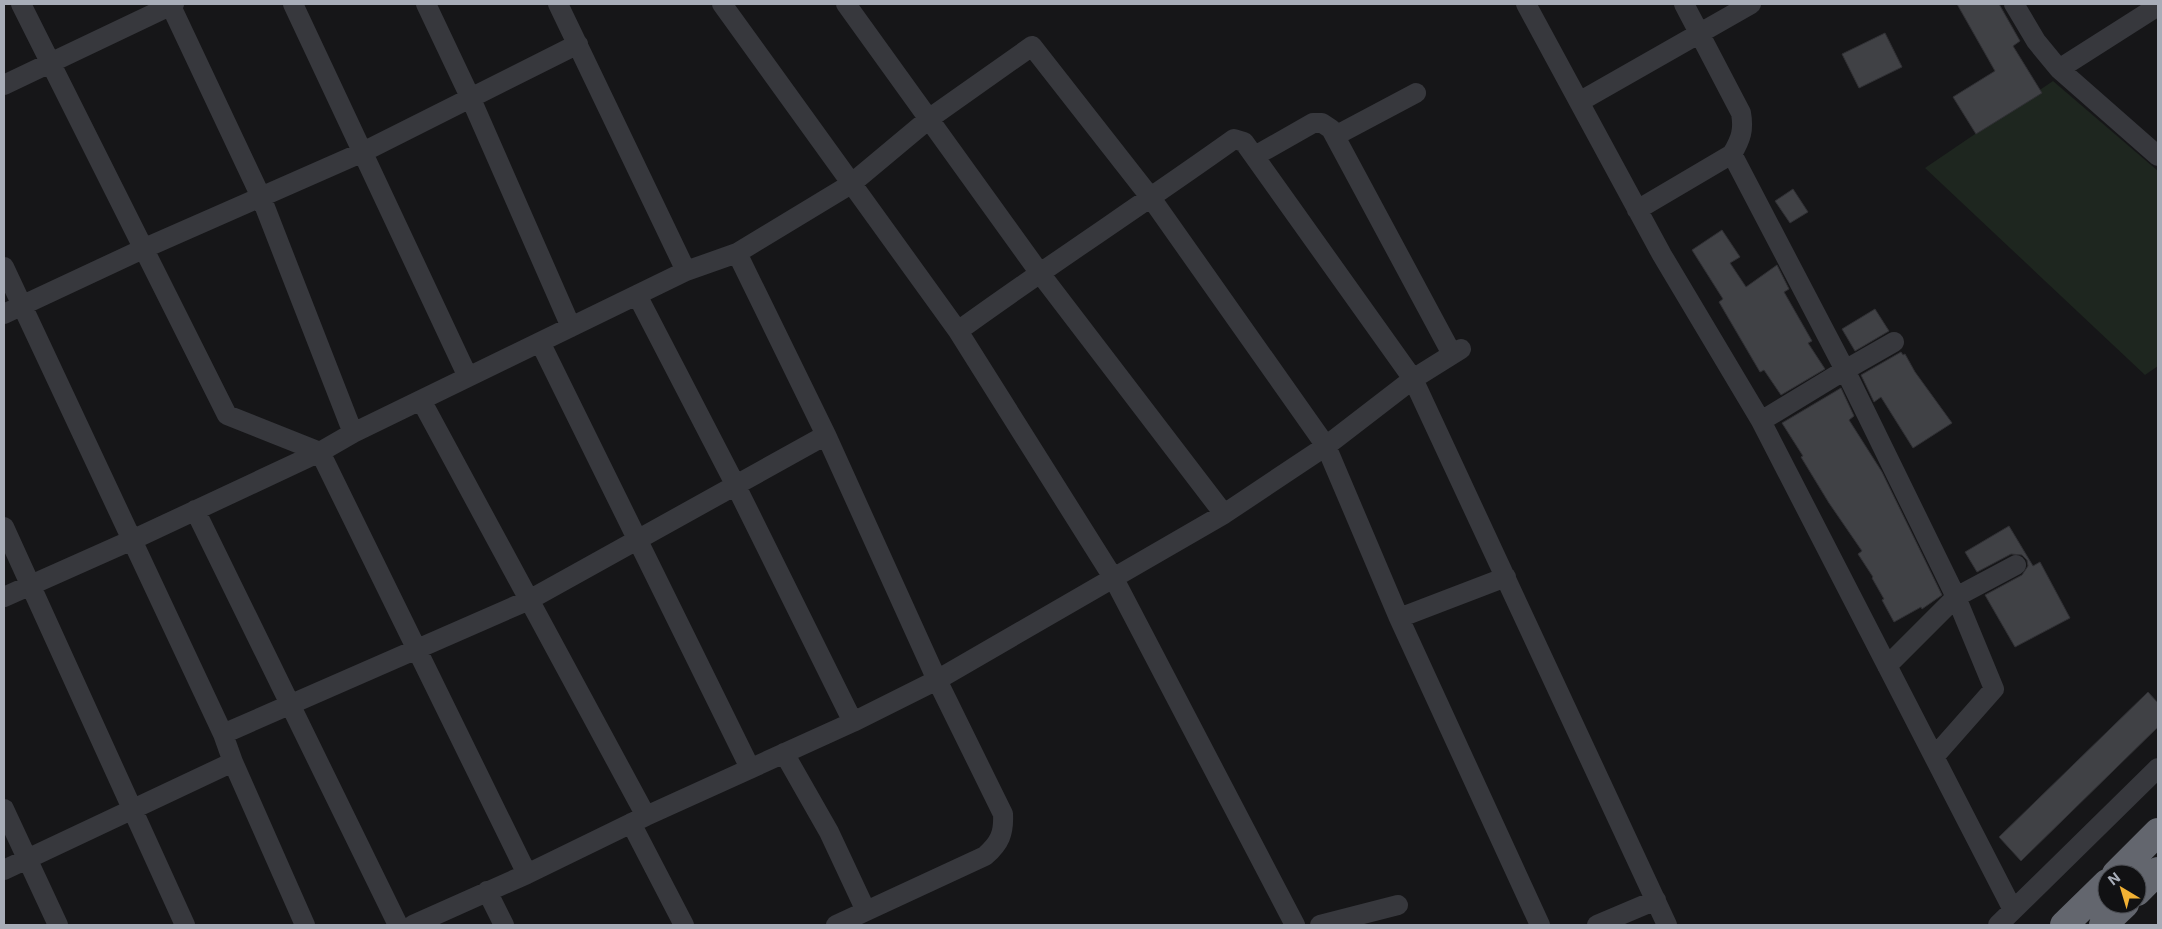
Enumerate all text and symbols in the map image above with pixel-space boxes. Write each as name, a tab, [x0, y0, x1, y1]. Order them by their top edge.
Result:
north arrow	[2097, 864, 2147, 914]
text: N	[2104, 868, 2123, 888]

